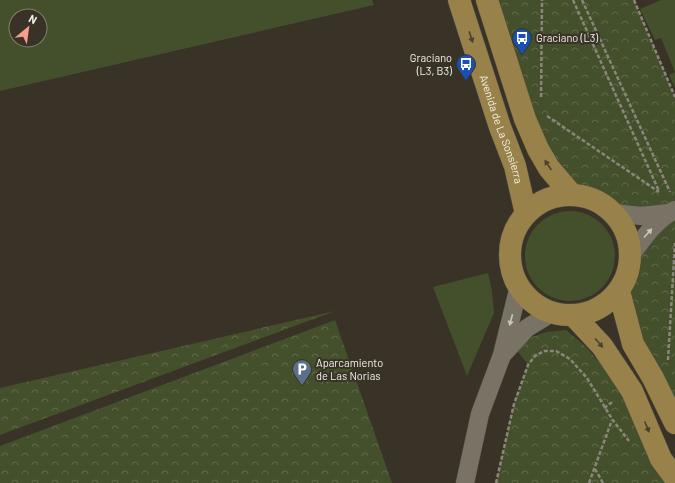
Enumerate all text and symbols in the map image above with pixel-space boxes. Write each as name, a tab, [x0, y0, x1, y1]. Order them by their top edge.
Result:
north arrow	[8, 8, 48, 48]
text: N	[27, 11, 39, 26]
bus stop icon: Graciano (L3)	[511, 27, 533, 55]
place label: Graciano (L3)	[536, 31, 598, 44]
one-way arrow	[468, 32, 474, 44]
place label: Graciano (L3, B3)	[410, 51, 452, 77]
bus stop icon: Graciano (L3, B3)	[455, 53, 477, 81]
street label: Avenida de La Sonsierra	[478, 73, 526, 185]
one-way arrow	[544, 159, 551, 171]
one-way arrow	[644, 227, 653, 238]
one-way arrow	[508, 315, 514, 327]
one-way arrow	[595, 338, 604, 349]
place label: Aparcamiento de Las Norias	[316, 356, 383, 382]
parking icon: Aparcamiento de Las Norias	[291, 358, 313, 386]
one-way arrow	[644, 421, 650, 432]

